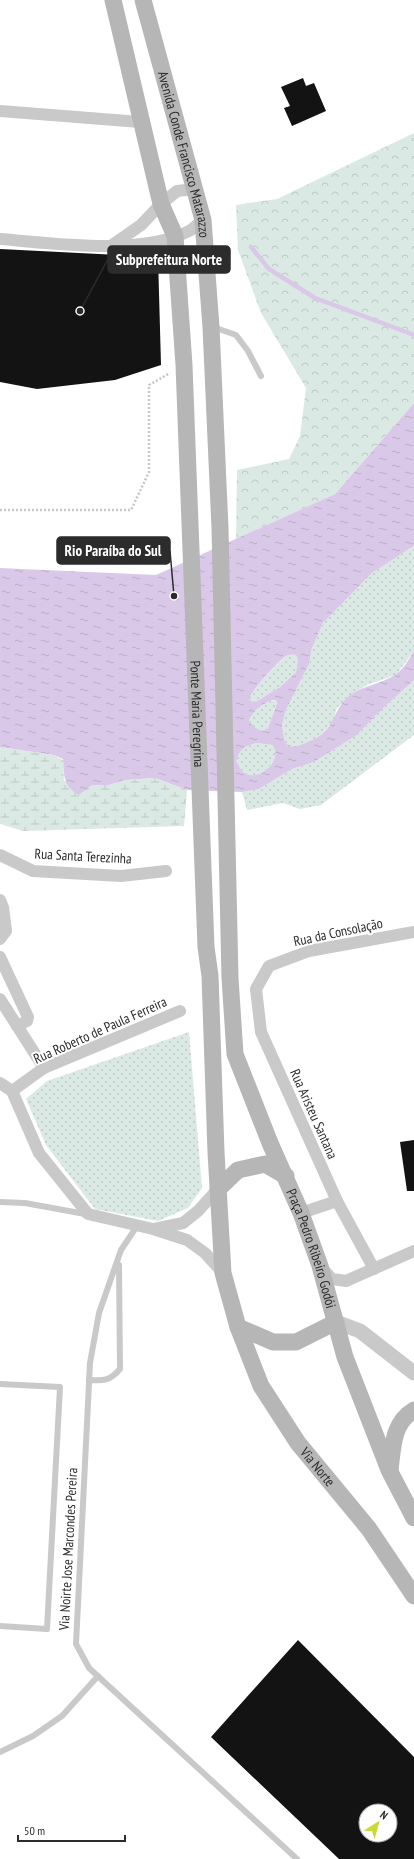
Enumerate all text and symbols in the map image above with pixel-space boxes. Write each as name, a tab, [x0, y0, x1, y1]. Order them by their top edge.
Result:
street label: Avenida Conde Francisco Matarazzo	[154, 69, 213, 238]
callout: Subprefeitura Norte	[108, 246, 230, 273]
text: Subprefeitura Norte	[116, 250, 222, 269]
callout: Rio Paraíba do Sul	[57, 537, 170, 564]
text: Rio Paraíba do Sul	[65, 541, 162, 560]
street label: Ponte Maria Peregrina	[186, 660, 208, 768]
street label: Rua Santa Terezinha	[34, 844, 132, 868]
street label: Rua da Consolação	[292, 914, 384, 950]
street label: Rua Roberto de Paula Ferreira	[31, 992, 169, 1068]
street label: Rua Aristeu Santana	[286, 1066, 342, 1162]
street label: Praça Pedro Ribeiro Godói	[282, 1186, 340, 1310]
street label: Via Norte	[296, 1443, 339, 1490]
street label: Via Noirte Jose Marcondes Pereira	[55, 1467, 81, 1632]
north arrow	[358, 1803, 398, 1843]
text: N	[377, 1808, 391, 1822]
scale bar	[18, 1817, 125, 1843]
text: 50 m	[24, 1823, 45, 1838]

